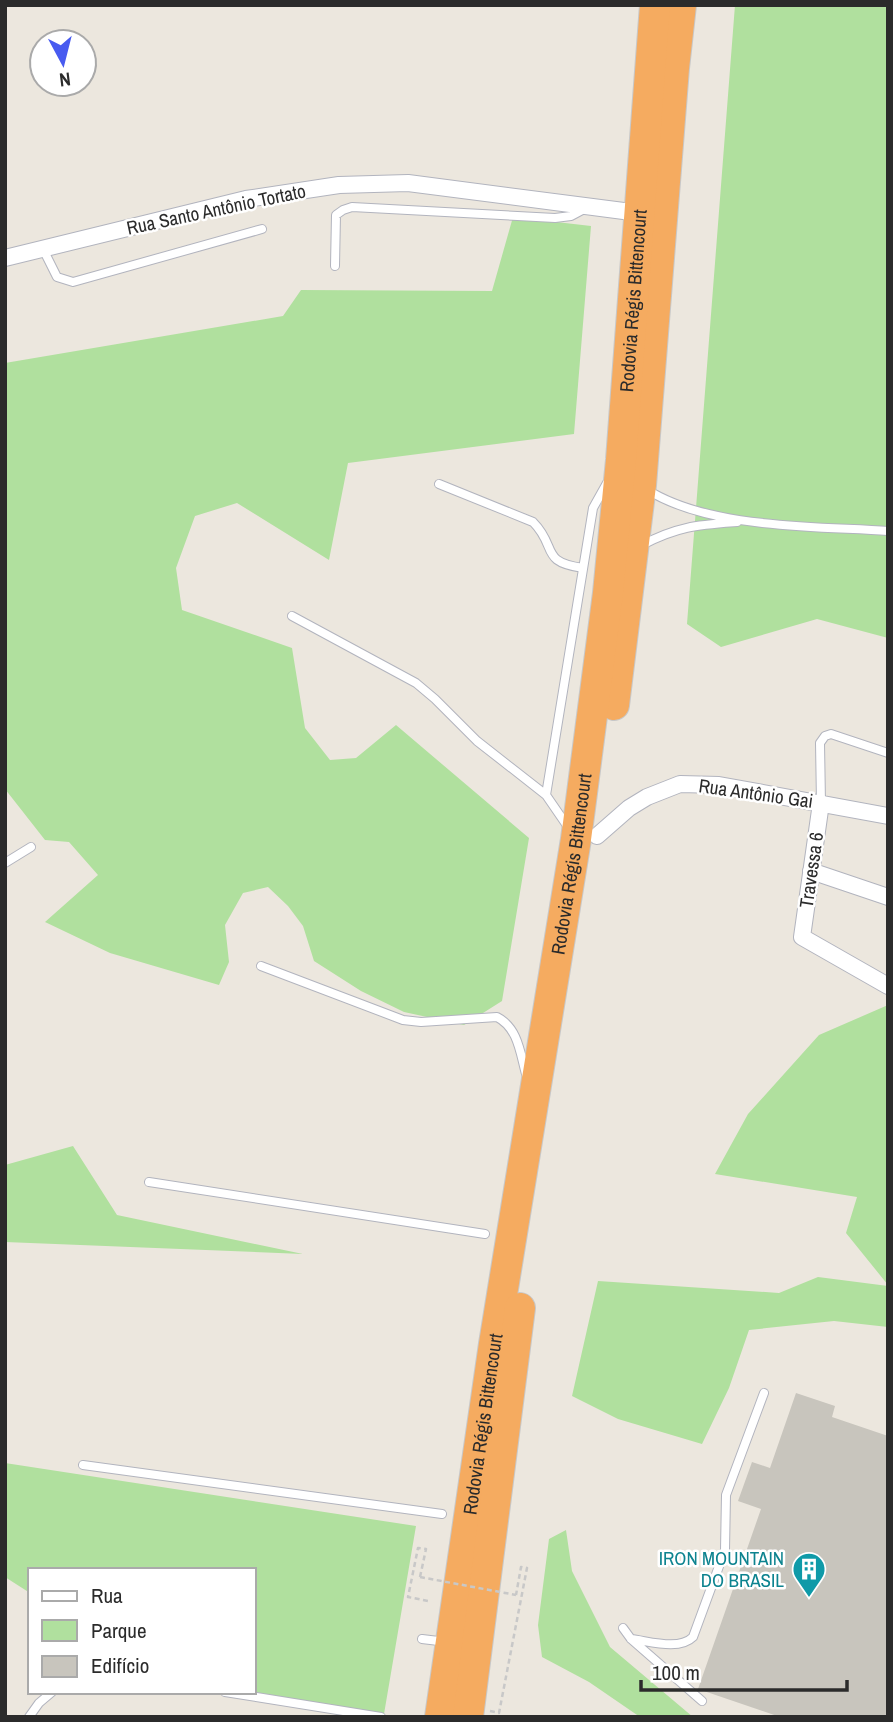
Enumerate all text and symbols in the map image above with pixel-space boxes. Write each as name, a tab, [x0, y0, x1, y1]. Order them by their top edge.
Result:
north arrow	[28, 28, 98, 98]
text: N	[58, 66, 72, 93]
street label: Rua Santo Antônio Tortato	[124, 177, 308, 241]
street label: Rodovia Régis Bittencourt	[613, 208, 653, 393]
street label: Rodovia Régis Bittencourt	[544, 771, 597, 957]
street label: Rua Antônio Gai	[697, 772, 815, 814]
street label: Travessa 6	[793, 830, 829, 910]
street label: Rodovia Régis Bittencourt	[456, 1331, 509, 1516]
place label: IRON MOUNTAIN DO BRASIL	[659, 1545, 784, 1593]
building icon: IRON MOUNTAIN DO BRASIL	[790, 1550, 828, 1599]
legend	[28, 1568, 256, 1694]
text: Rua	[91, 1581, 123, 1610]
text: Parque	[91, 1616, 147, 1645]
scale bar	[641, 1648, 848, 1692]
text: Edifício	[91, 1651, 149, 1680]
text: 100 m	[652, 1658, 700, 1687]

